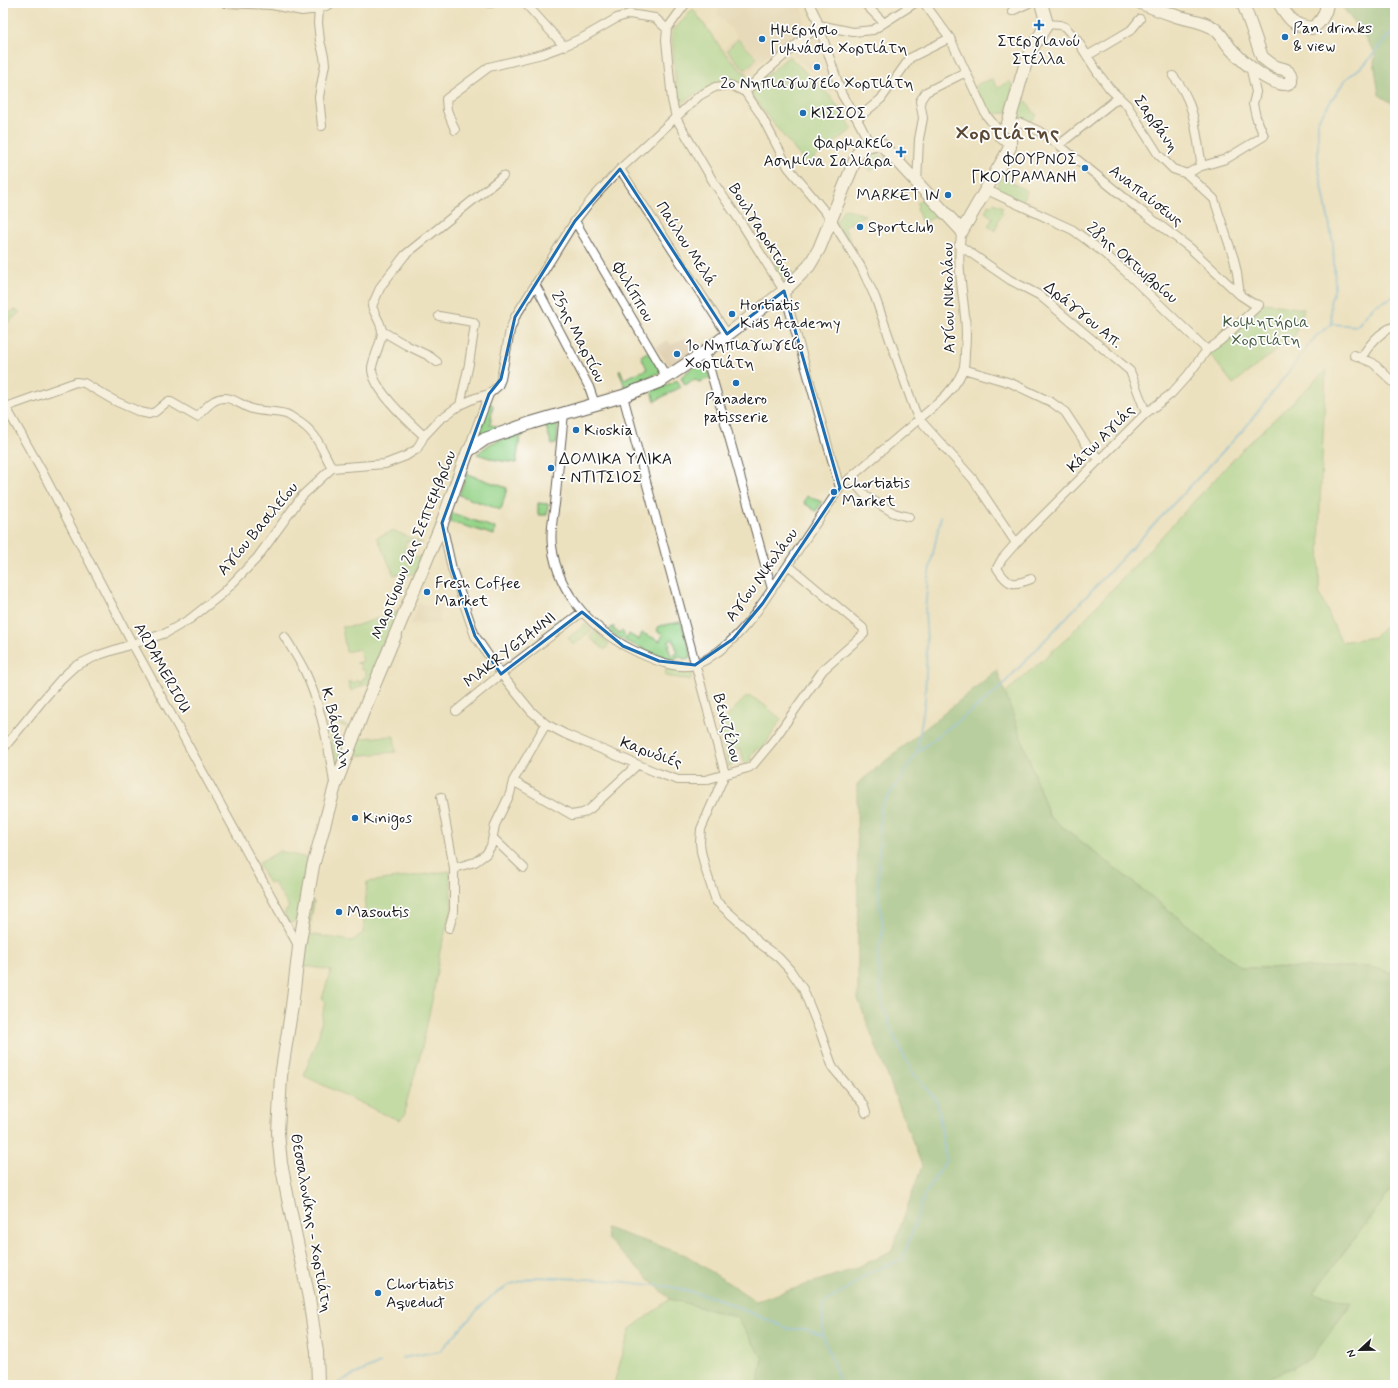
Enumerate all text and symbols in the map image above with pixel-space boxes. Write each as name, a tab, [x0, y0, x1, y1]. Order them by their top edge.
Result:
place label: Pan. drinks & view	[1293, 18, 1372, 57]
place label: Ημερήσιο Γυμνάσιο Χορτιάτη	[770, 20, 907, 59]
marker: Στεργιανού Στέλλα	[1034, 20, 1044, 30]
place label: Στεργιανού Στέλλα	[997, 31, 1081, 70]
marker: Pan. drinks & view	[1280, 32, 1290, 42]
marker: Ημερήσιο Γυμνάσιο Χορτιάτη	[757, 34, 767, 44]
marker: 2ο Νηπιαγωγείο Χορτιάτη	[812, 62, 822, 72]
place label: 2ο Νηπιαγωγείο Χορτιάτη	[720, 73, 914, 94]
street label: Σαρβάνη	[1129, 91, 1183, 157]
place label: ΚΙΣΣΟΣ	[811, 103, 867, 124]
marker: ΚΙΣΣΟΣ	[798, 108, 808, 118]
district label: Χορτιάτης	[956, 120, 1060, 147]
place label: Φαρμακείο Ασημίνα Σαλιάρα	[763, 133, 893, 172]
marker: Φαρμακείο Ασημίνα Σαλιάρα	[896, 147, 906, 157]
place label: ΦΟΥΡΝΟΣ ΓΚΟΥΡΑΜΑΝΗ	[971, 149, 1077, 188]
street label: Αναπαύσεως	[1105, 160, 1187, 232]
marker: ΦΟΥΡΝΟΣ ΓΚΟΥΡΑΜΑΝΗ	[1080, 163, 1090, 173]
street label: Βουλγαροκτόνου	[724, 180, 802, 288]
place label: MARKET IN	[856, 185, 940, 206]
marker: MARKET IN	[943, 190, 953, 200]
street label: Παύλου Μελά	[651, 198, 721, 290]
place label: Sportclub	[868, 217, 934, 238]
street label: 28ης Οκτωβρίου	[1082, 217, 1182, 309]
marker: Sportclub	[855, 222, 865, 232]
street label: Αγίου Νικολάου	[938, 242, 960, 354]
street label: Φιλίππου	[607, 257, 659, 326]
street label: Δράγγου Απ.	[1039, 277, 1127, 353]
street label: 25ης Μαρτίου	[546, 288, 610, 386]
place label: Hortiatis Kids Academy	[740, 295, 840, 334]
marker: Hortiatis Kids Academy	[727, 309, 737, 319]
park label: Κοιμητήρια Χορτιάτη	[1223, 312, 1309, 351]
place label: 1ο Νηπιαγωγείο Χορτιάτη	[685, 335, 804, 374]
marker: 1ο Νηπιαγωγείο Χορτιάτη	[672, 349, 682, 359]
marker: Panadero patisserie	[731, 378, 741, 388]
place label: Panadero patisserie	[703, 389, 769, 428]
street label: Κάτω Αγιάς	[1063, 401, 1139, 477]
place label: Kioskia	[584, 420, 633, 441]
marker: Kioskia	[571, 425, 581, 435]
street label: Μαρτύρων 2ας Σεπτεμβρίου	[366, 447, 462, 643]
place label: ΔΟΜΙΚΑ ΥΛΙΚΑ - ΝΤΙΤΣΙΟΣ	[559, 449, 672, 488]
marker: ΔΟΜΙΚΑ ΥΛΙΚΑ - ΝΤΙΤΣΙΟΣ	[546, 463, 556, 473]
place label: Chortiatis Market	[842, 473, 910, 512]
street label: Αγίου Βασιλείου	[213, 478, 303, 580]
marker: Chortiatis Market	[829, 487, 839, 497]
street label: Αγίου Νικολάου	[721, 524, 803, 626]
place label: Fresh Coffee Market	[435, 573, 521, 612]
marker: Fresh Coffee Market	[422, 587, 432, 597]
street label: MAKRYGIANNI	[460, 607, 560, 693]
street label: ARDAMERIOU	[129, 619, 195, 717]
street label: Κ. Βάρναλη	[316, 685, 356, 771]
street label: Βενιζέλου	[708, 691, 747, 765]
street label: Καρυδιές	[617, 731, 685, 774]
place label: Kinigos	[363, 808, 412, 830]
marker: Kinigos	[350, 813, 360, 823]
place label: Masoutis	[347, 902, 409, 923]
marker: Masoutis	[334, 907, 344, 917]
street label: Θεσσαλονίκης - Χορτιάτη	[285, 1132, 337, 1314]
place label: Chortiatis Aqueduct	[386, 1274, 454, 1313]
marker: Chortiatis Aqueduct	[373, 1288, 383, 1298]
north arrow	[1340, 1330, 1380, 1370]
text: N	[1344, 1347, 1360, 1359]

